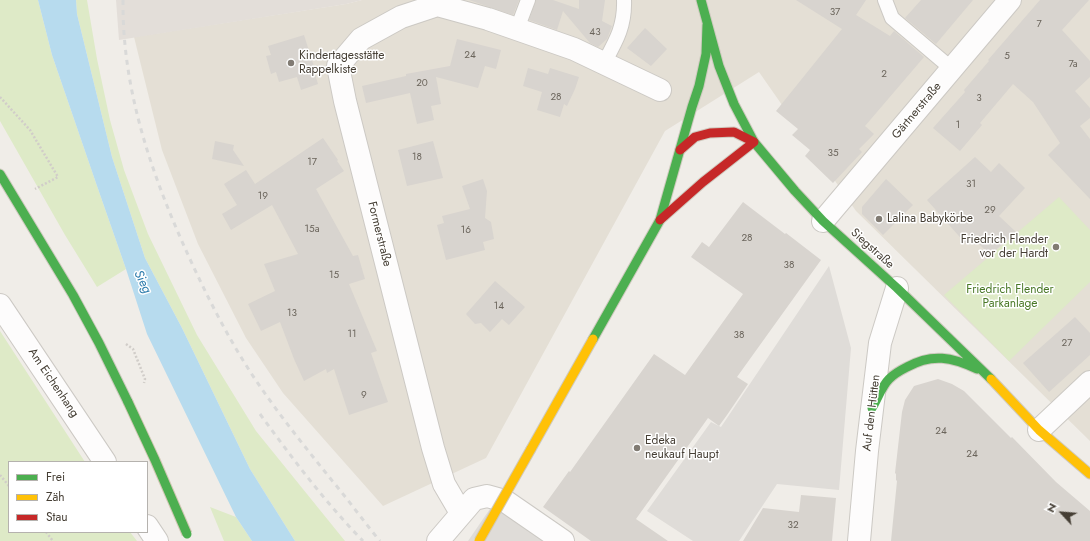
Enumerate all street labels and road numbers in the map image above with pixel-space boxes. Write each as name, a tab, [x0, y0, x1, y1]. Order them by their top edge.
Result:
street label: Gärtnerstraße	[889, 80, 945, 142]
street label: Formerstraße	[364, 200, 394, 268]
street label: Siegstraße	[847, 226, 897, 272]
street label: Am Eichenhang	[25, 346, 81, 420]
street label: Auf den Hütten	[860, 374, 884, 452]

